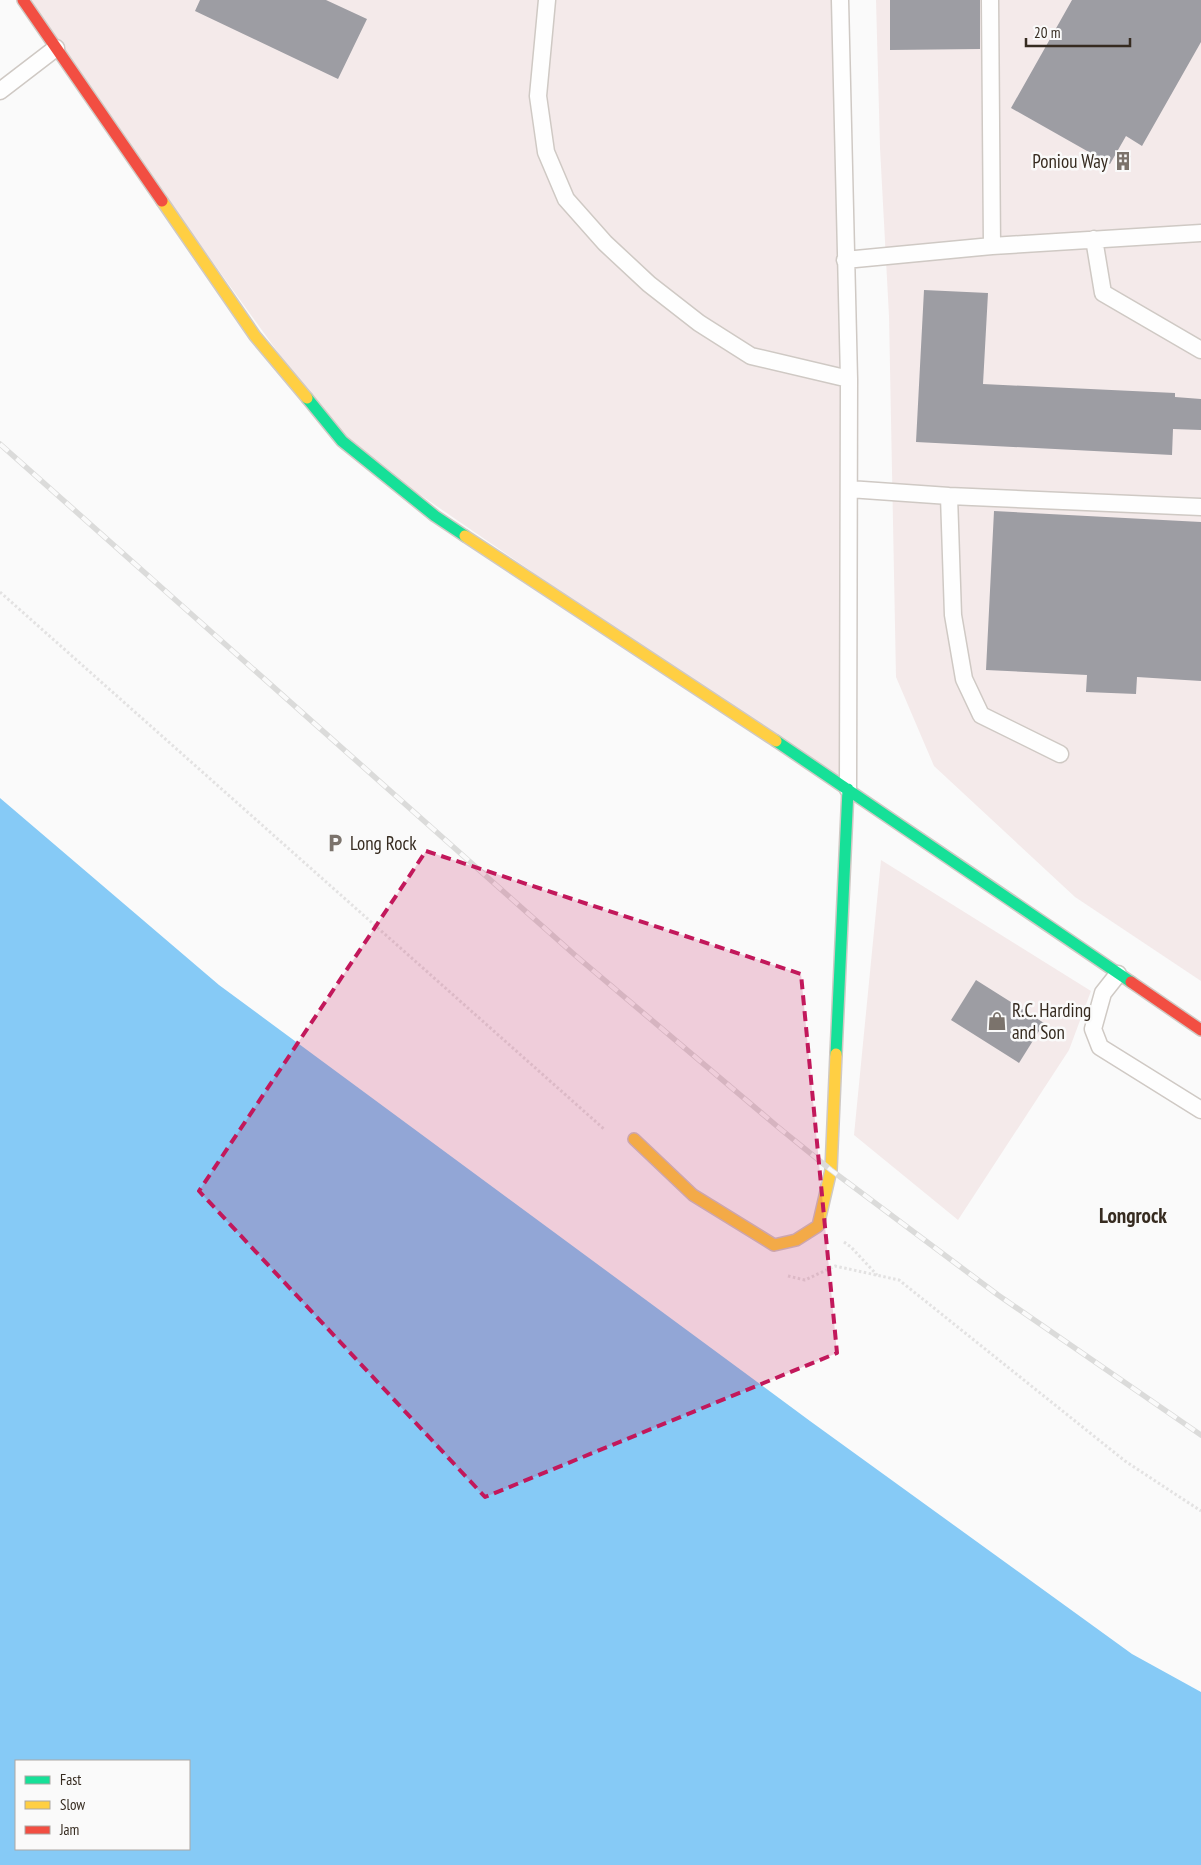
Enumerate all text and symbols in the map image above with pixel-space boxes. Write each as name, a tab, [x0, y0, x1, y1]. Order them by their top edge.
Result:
scale bar	[1026, 15, 1130, 47]
text: 20 m	[1034, 23, 1060, 42]
place label: Poniou Way	[1032, 149, 1109, 173]
building icon: Poniou Way	[1112, 150, 1134, 172]
place label: Long Rock	[350, 831, 417, 855]
parking icon: Long Rock	[324, 832, 346, 854]
place label: R.C. Harding and Son	[1012, 998, 1091, 1044]
shop icon: R.C. Harding and Son	[986, 1010, 1008, 1032]
district label: Longrock	[1099, 1202, 1167, 1229]
legend	[15, 1760, 190, 1850]
text: Fast	[60, 1770, 81, 1789]
text: Slow	[60, 1795, 85, 1814]
text: Jam	[59, 1820, 79, 1839]

